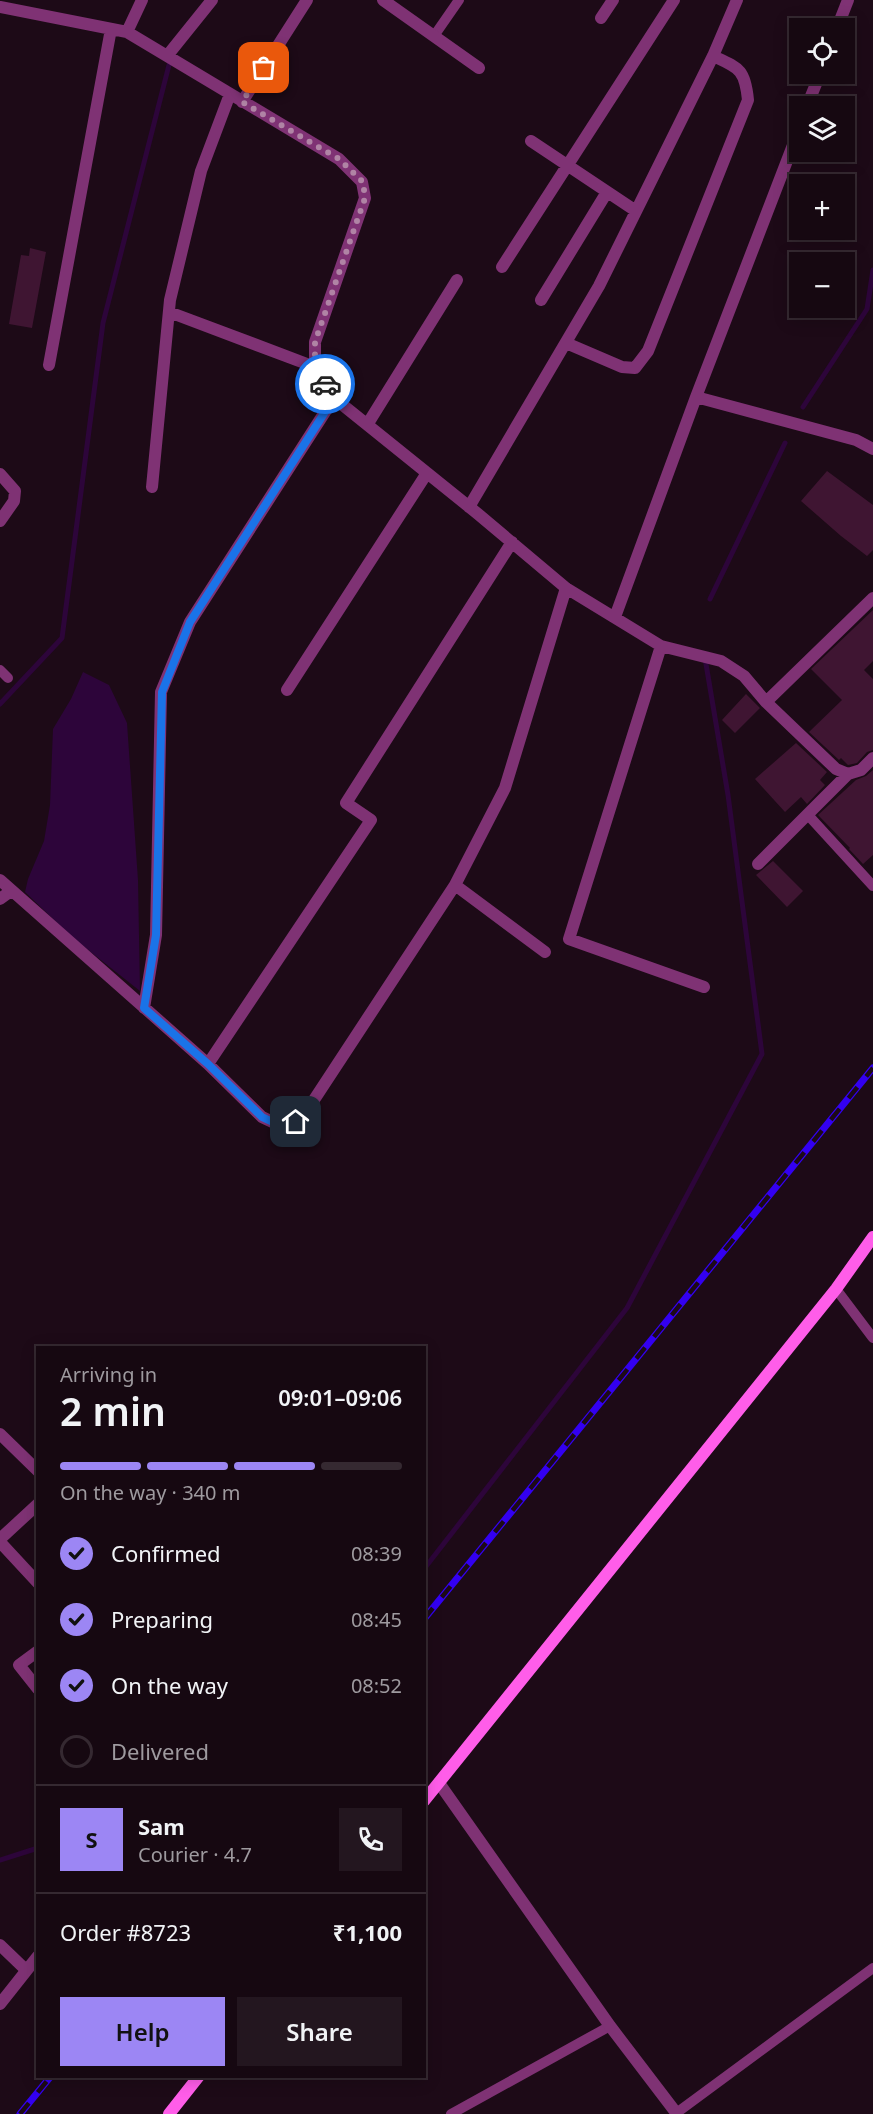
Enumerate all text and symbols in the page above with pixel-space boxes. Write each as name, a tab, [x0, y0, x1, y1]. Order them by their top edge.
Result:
map controls	[789, 18, 855, 318]
button: locate	[789, 18, 855, 84]
pin	[238, 42, 289, 93]
icon: bag	[247, 51, 280, 84]
button: layers	[789, 96, 855, 162]
button: +	[789, 174, 855, 240]
button: −	[789, 252, 855, 318]
courier	[295, 354, 355, 414]
icon: car	[309, 368, 342, 401]
pin	[270, 1096, 321, 1147]
icon: home	[279, 1105, 312, 1138]
text: Arriving in	[60, 1361, 157, 1388]
text: 09:01–09:06	[278, 1382, 402, 1412]
text: 2 min	[60, 1384, 166, 1437]
text: On the way · 340 m	[60, 1479, 240, 1506]
icon: check	[60, 1537, 93, 1570]
text: Confirmed	[111, 1538, 221, 1568]
text: 08:39	[351, 1540, 402, 1567]
icon: check	[60, 1603, 93, 1636]
text: Preparing	[111, 1604, 213, 1634]
text: 08:45	[351, 1606, 402, 1633]
icon: check	[60, 1669, 93, 1702]
text: On the way	[111, 1670, 228, 1700]
text: 08:52	[351, 1672, 402, 1699]
text: Delivered	[111, 1736, 209, 1766]
button: phone	[339, 1808, 402, 1871]
text: Sam	[138, 1811, 185, 1841]
text: S	[85, 1824, 98, 1854]
text: Courier · 4.7	[138, 1841, 252, 1868]
text: Order #8723	[60, 1917, 191, 1947]
text: ₹1,100	[333, 1917, 402, 1947]
button: Help	[60, 1997, 225, 2066]
button: Share	[237, 1997, 402, 2066]

